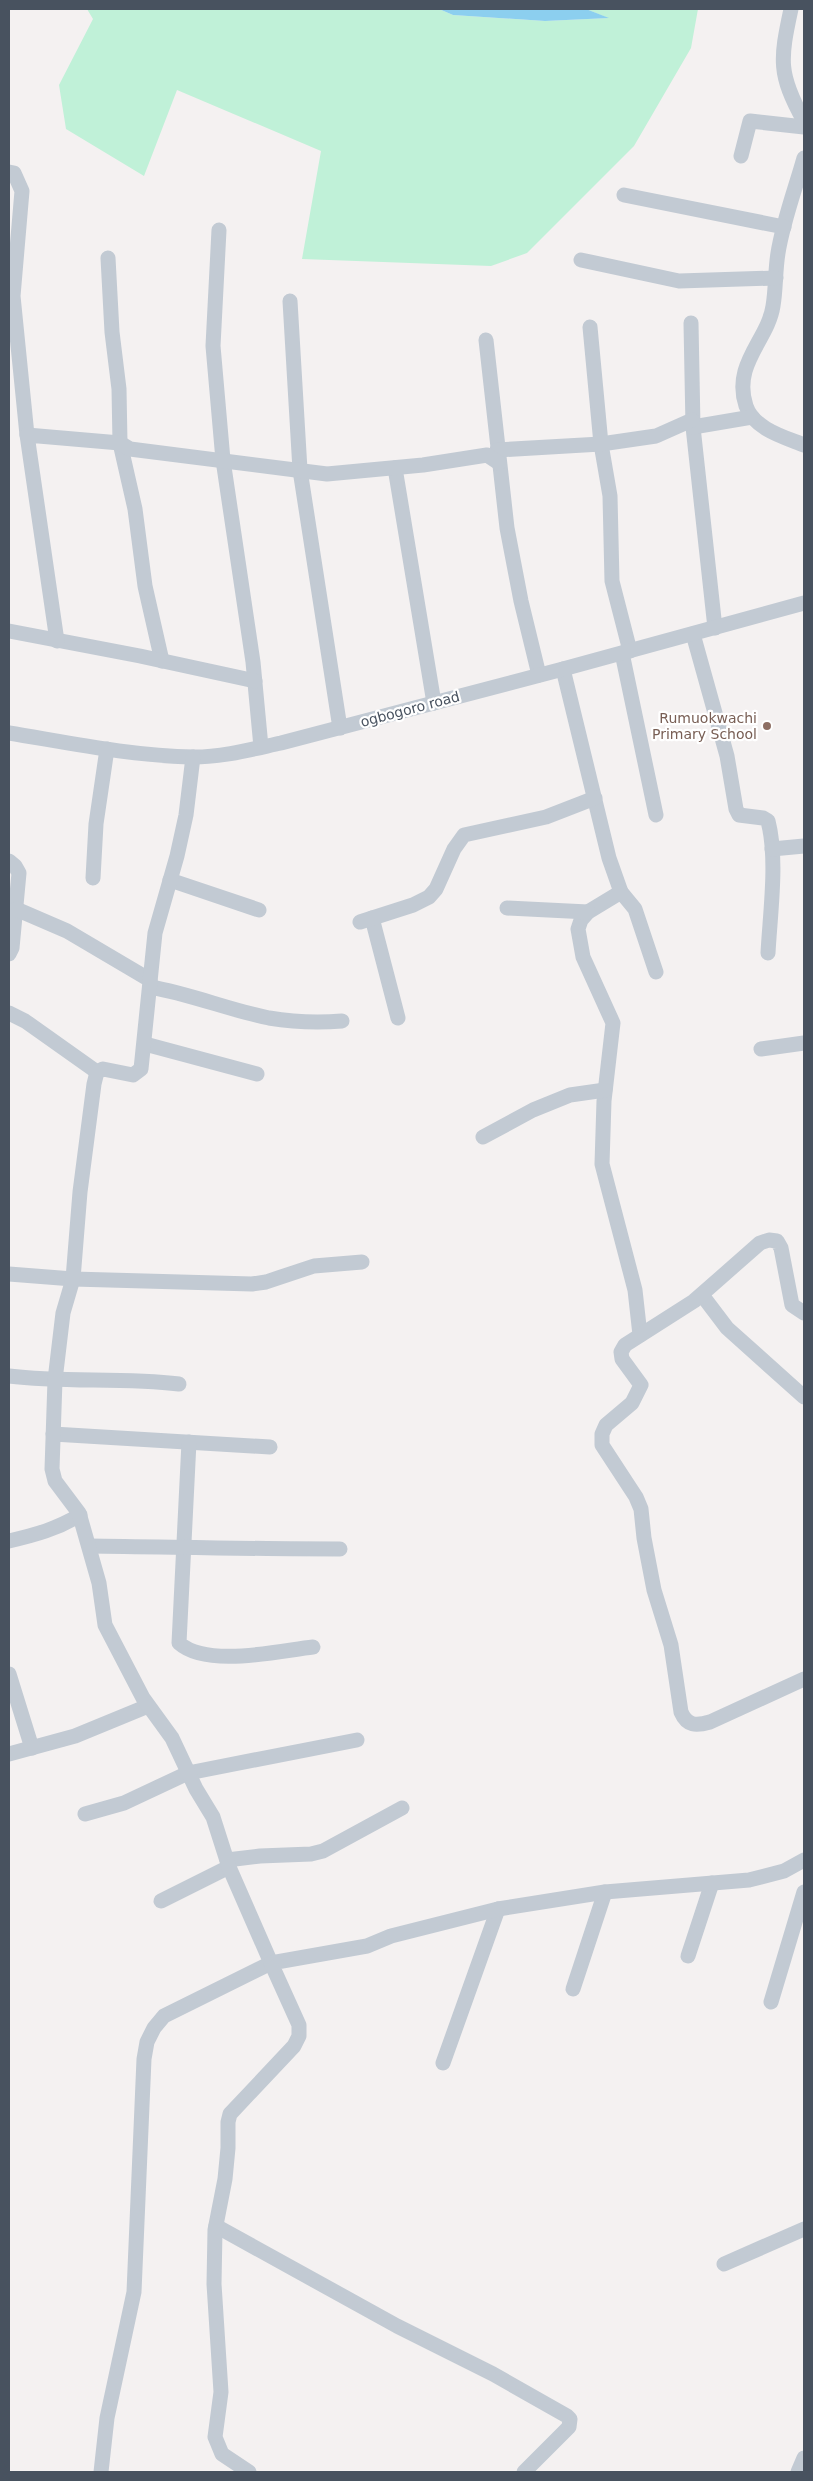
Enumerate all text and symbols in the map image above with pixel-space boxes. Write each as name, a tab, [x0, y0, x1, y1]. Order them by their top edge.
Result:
street label: ogbogoro road	[359, 688, 461, 730]
place label: Rumuokwachi Primary School	[652, 710, 757, 742]
marker: Rumuokwachi Primary School	[761, 720, 773, 732]

